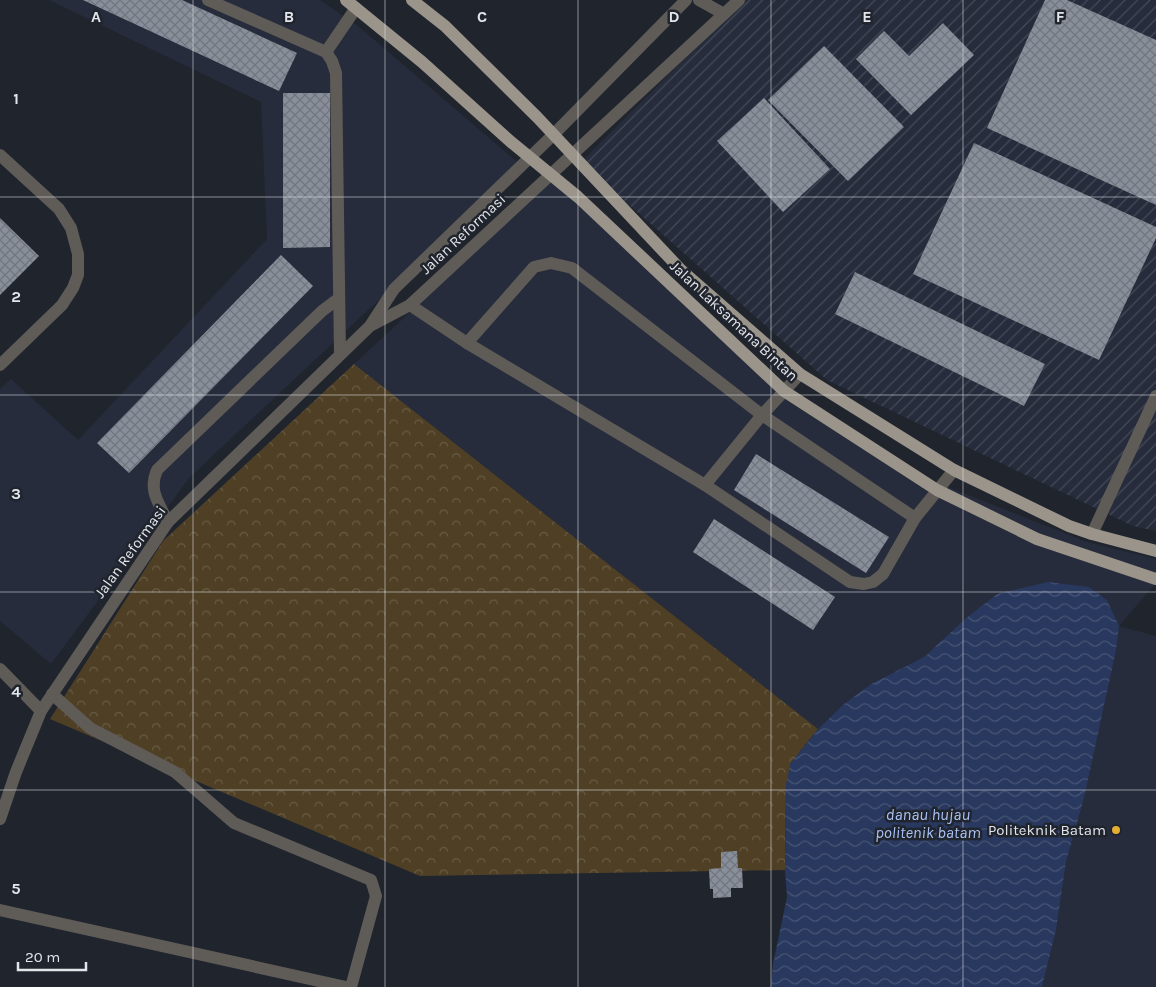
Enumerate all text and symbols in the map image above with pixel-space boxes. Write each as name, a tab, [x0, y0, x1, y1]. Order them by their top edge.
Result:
text: A	[91, 7, 101, 26]
text: B	[284, 7, 294, 26]
text: C	[477, 7, 487, 26]
text: D	[669, 7, 680, 26]
text: E	[862, 7, 872, 26]
text: F	[1056, 7, 1065, 26]
text: 1	[13, 89, 19, 108]
street label: Jalan Reformasi	[417, 190, 509, 278]
street label: Jalan Laksamana Bintan	[666, 257, 802, 385]
text: 2	[11, 287, 21, 306]
text: 3	[11, 484, 21, 503]
street label: Jalan Reformasi	[90, 502, 170, 602]
text: 4	[11, 682, 21, 701]
water label: danau hujau politenik batam	[875, 805, 981, 842]
place label: Politeknik Batam	[988, 821, 1106, 839]
marker: Politeknik Batam	[1110, 824, 1122, 836]
text: 5	[11, 879, 21, 898]
scale bar	[18, 940, 85, 972]
text: 20 m	[25, 948, 60, 966]

